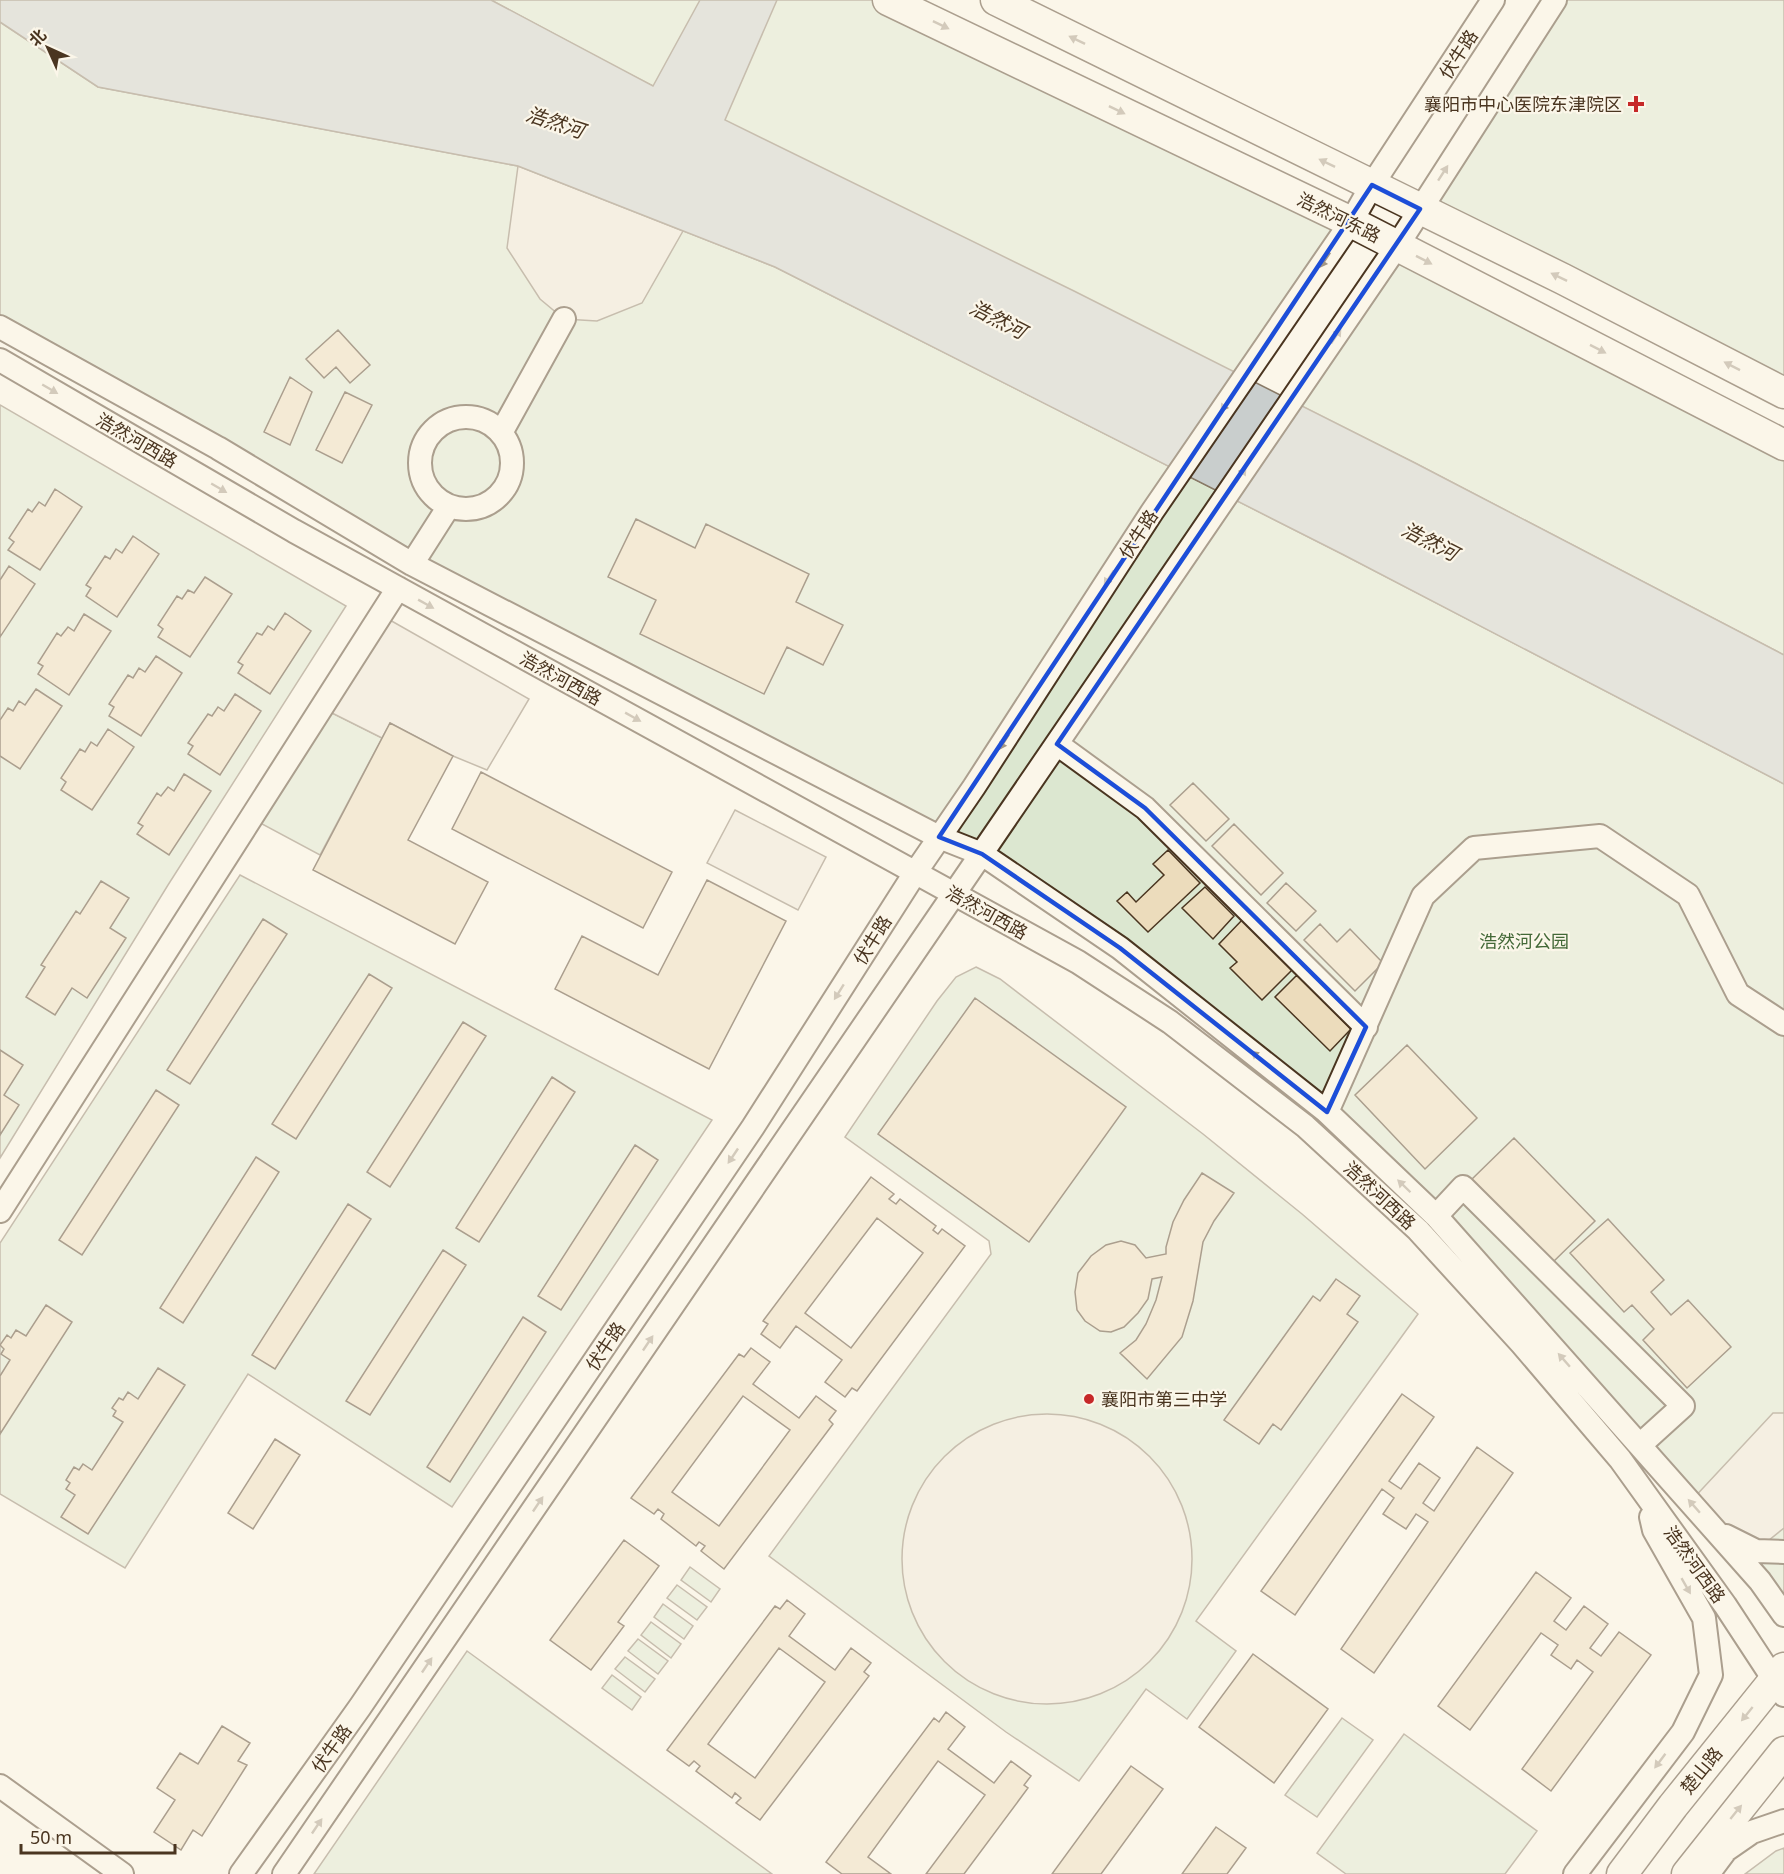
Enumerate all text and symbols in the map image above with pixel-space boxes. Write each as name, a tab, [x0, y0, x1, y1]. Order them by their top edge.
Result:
north arrow	[18, 18, 78, 78]
one-way arrow	[932, 20, 950, 30]
text: 北	[24, 24, 51, 51]
street label: 伏牛路	[1433, 25, 1483, 83]
one-way arrow	[1068, 35, 1085, 45]
place label: 襄阳市中心医院东津院区	[1424, 92, 1622, 116]
marker: 襄阳市中心医院东津院区	[1627, 95, 1645, 113]
water label: 浩然河	[522, 100, 592, 145]
one-way arrow	[1108, 105, 1125, 114]
one-way arrow	[1319, 158, 1336, 168]
one-way arrow	[1437, 165, 1449, 181]
street label: 浩然河东路	[1293, 186, 1385, 248]
one-way arrow	[1319, 252, 1330, 269]
one-way arrow	[1416, 255, 1433, 265]
one-way arrow	[1550, 273, 1567, 282]
water label: 浩然河	[965, 293, 1034, 346]
one-way arrow	[1330, 328, 1342, 344]
one-way arrow	[1589, 344, 1606, 354]
one-way arrow	[1723, 362, 1741, 372]
one-way arrow	[42, 384, 59, 394]
one-way arrow	[1221, 396, 1232, 412]
street label: 浩然河西路	[92, 407, 182, 473]
one-way arrow	[1235, 467, 1247, 483]
one-way arrow	[211, 482, 227, 493]
street label: 伏牛路	[1113, 505, 1163, 563]
water label: 浩然河	[1397, 515, 1466, 568]
one-way arrow	[1104, 570, 1115, 586]
one-way arrow	[417, 599, 434, 609]
street label: 浩然河西路	[516, 646, 606, 710]
one-way arrow	[625, 712, 642, 722]
one-way arrow	[998, 733, 1009, 750]
street label: 浩然河西路	[942, 880, 1032, 944]
street label: 伏牛路	[848, 911, 896, 969]
park label: 浩然河公园	[1479, 929, 1569, 953]
one-way arrow	[834, 984, 845, 1000]
one-way arrow	[1250, 1050, 1266, 1063]
one-way arrow	[728, 1148, 739, 1165]
street label: 浩然河西路	[1339, 1156, 1421, 1234]
one-way arrow	[1397, 1179, 1411, 1193]
street label: 伏牛路	[580, 1317, 630, 1375]
one-way arrow	[642, 1334, 653, 1351]
one-way arrow	[1558, 1352, 1571, 1368]
place label: 襄阳市第三中学	[1101, 1387, 1227, 1411]
marker: 襄阳市第三中学	[1082, 1392, 1096, 1406]
one-way arrow	[532, 1495, 543, 1512]
one-way arrow	[1688, 1499, 1701, 1514]
street label: 浩然河西路	[1659, 1521, 1731, 1607]
one-way arrow	[1680, 1578, 1691, 1594]
one-way arrow	[422, 1656, 433, 1673]
one-way arrow	[1742, 1706, 1754, 1721]
street label: 伏牛路	[306, 1719, 356, 1777]
street label: 楚山路	[1675, 1741, 1727, 1799]
one-way arrow	[1654, 1753, 1667, 1769]
one-way arrow	[1730, 1804, 1743, 1820]
scale bar	[21, 1817, 176, 1855]
one-way arrow	[312, 1817, 323, 1834]
text: 50 m	[30, 1825, 72, 1849]

